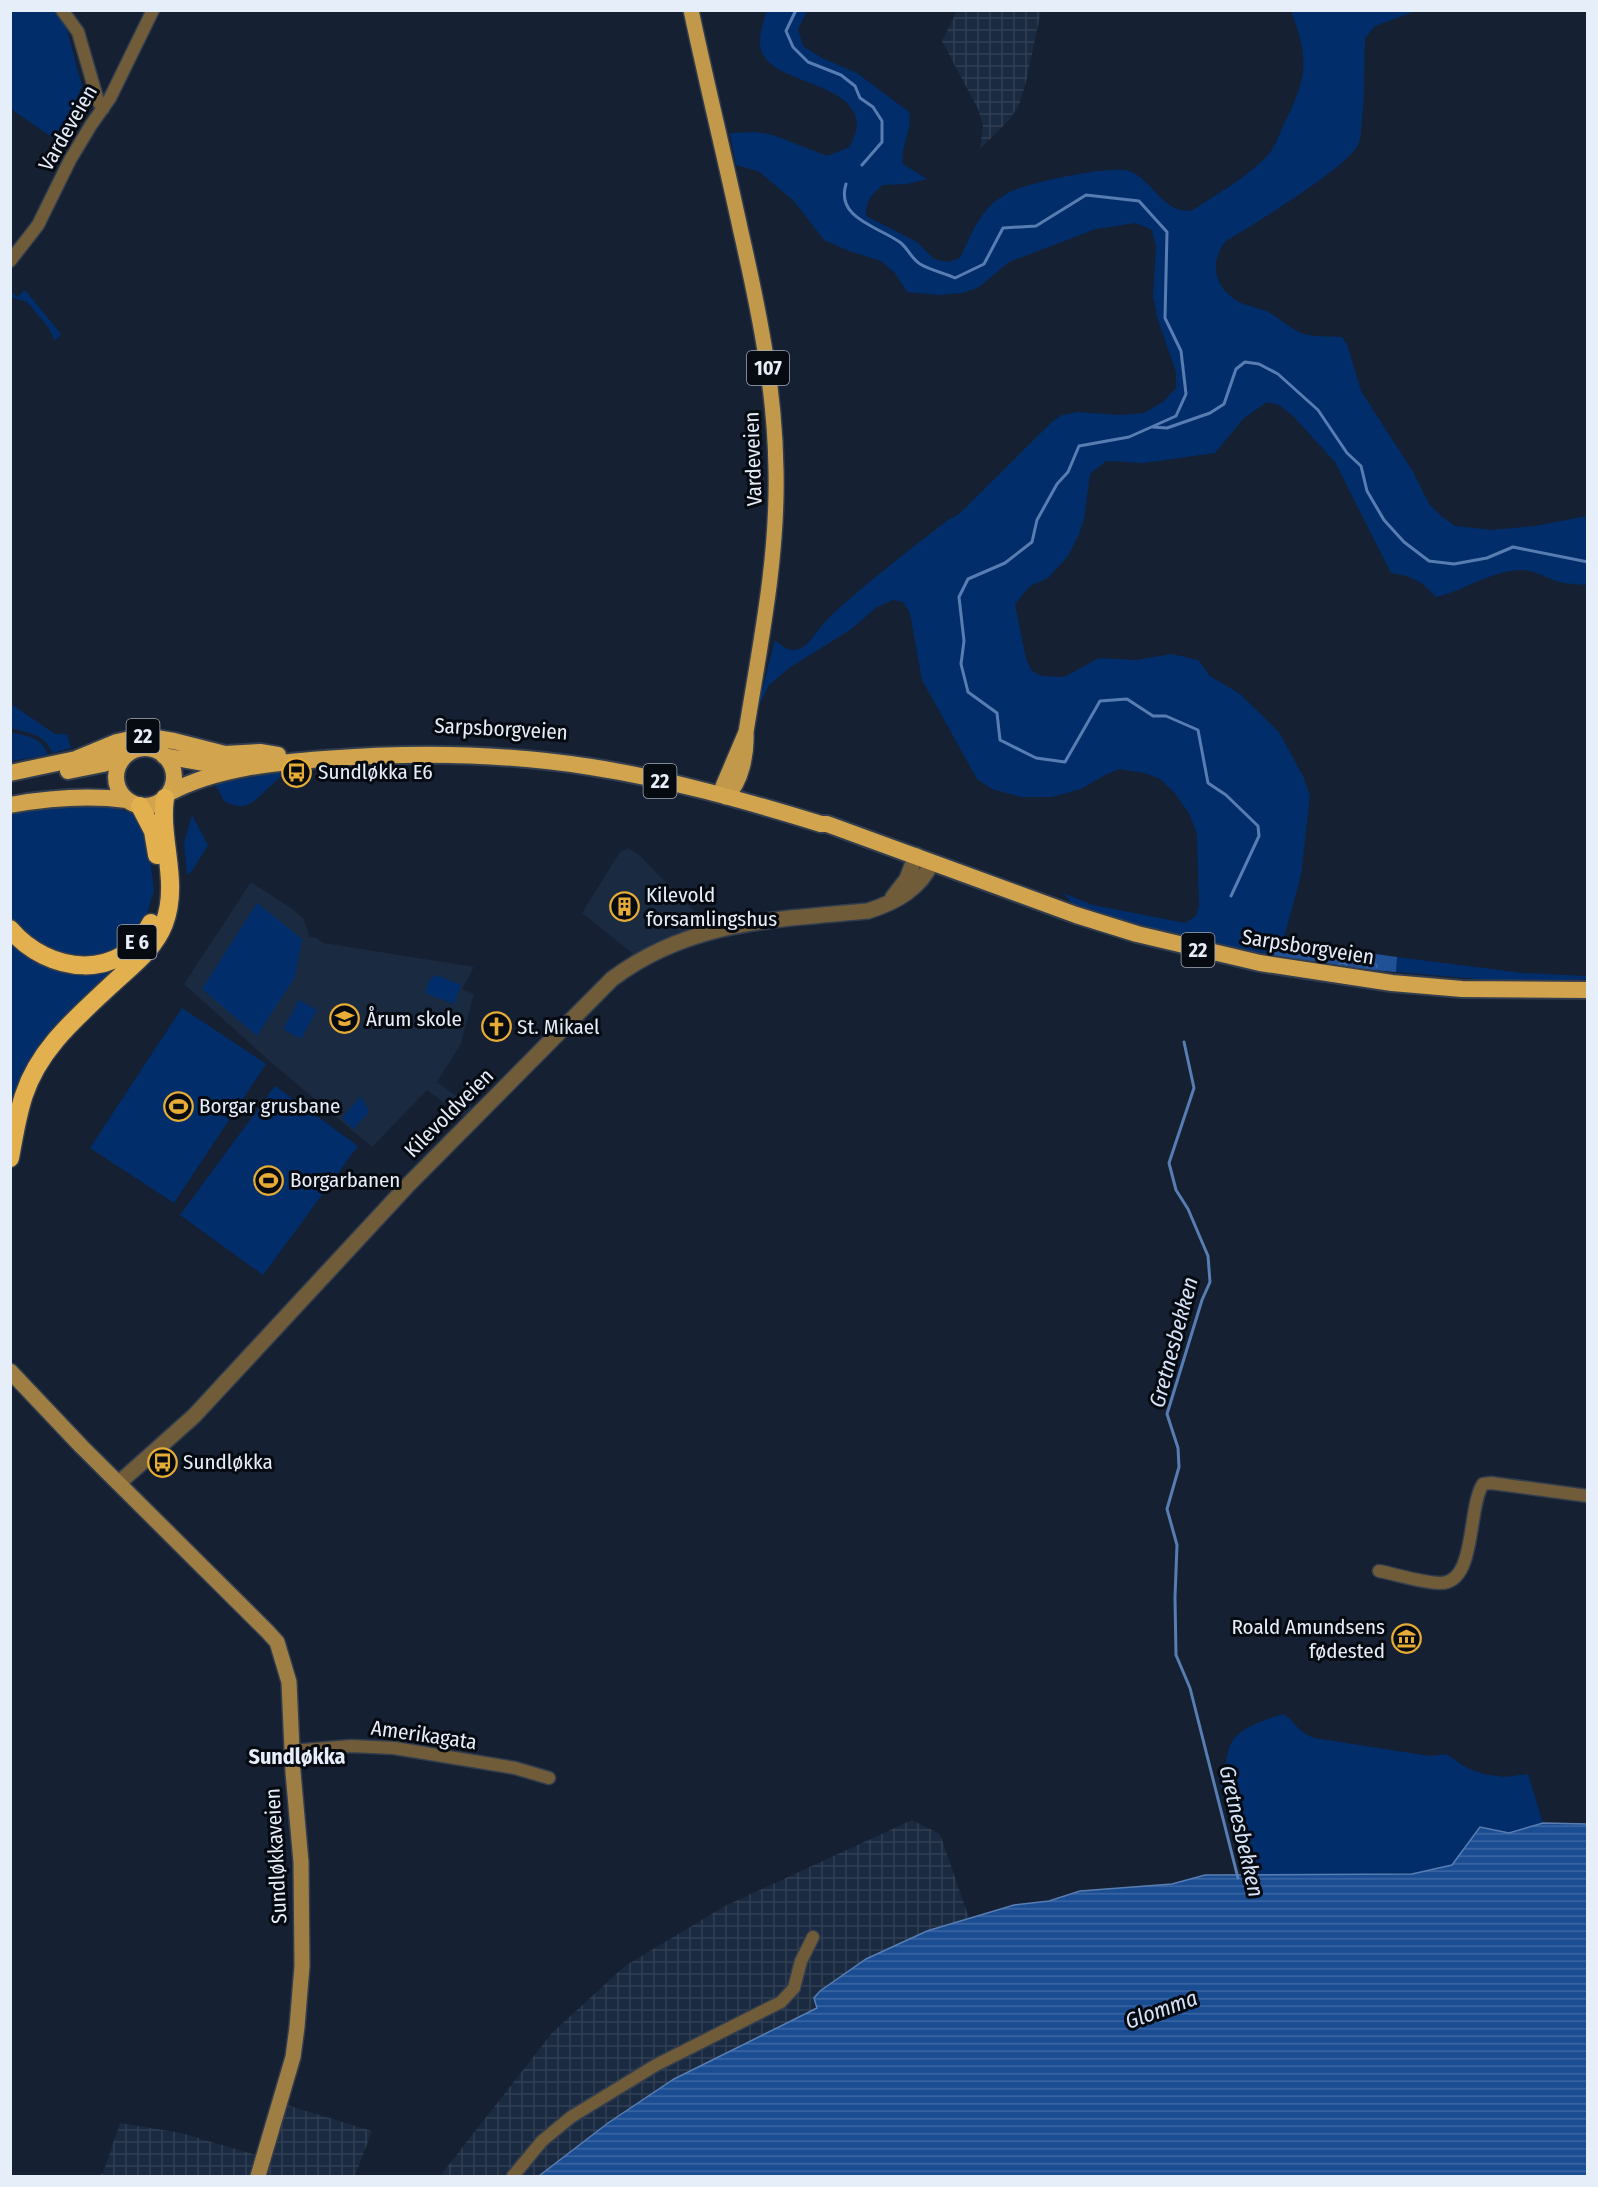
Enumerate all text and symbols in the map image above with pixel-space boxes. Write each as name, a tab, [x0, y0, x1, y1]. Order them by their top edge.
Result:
street label: Vardeveien	[33, 80, 103, 176]
road number: 107	[747, 351, 789, 385]
street label: Vardeveien	[738, 411, 768, 507]
street label: Sarpsborgveien	[434, 713, 568, 745]
road number: 22	[126, 719, 160, 753]
bus stop icon: Sundløkka E6	[281, 756, 313, 788]
place label: Sundløkka E6	[318, 759, 433, 785]
road number: 22	[644, 764, 676, 798]
place label: Kilevold forsamlingshus	[646, 882, 777, 932]
building icon: Kilevold forsamlingshus	[609, 891, 641, 923]
street label: Sarpsborgveien	[1240, 924, 1376, 970]
road number: E 6	[118, 925, 156, 959]
road number: 22	[1182, 933, 1214, 967]
school or university icon: Årum skole	[329, 1003, 361, 1035]
place label: Årum skole	[366, 1006, 462, 1032]
church icon: St. Mikael	[480, 1011, 512, 1043]
place label: St. Mikael	[517, 1014, 600, 1040]
street label: Kilevoldveien	[399, 1063, 499, 1163]
sports icon: Borgar grusbane	[162, 1090, 194, 1122]
place label: Borgar grusbane	[199, 1093, 340, 1119]
sports icon: Borgarbanen	[253, 1164, 285, 1196]
place label: Borgarbanen	[290, 1167, 400, 1193]
water label: Gretnesbekken	[1143, 1274, 1204, 1410]
bus stop icon: Sundløkka	[146, 1446, 178, 1478]
place label: Sundløkka	[183, 1449, 273, 1475]
place label: Roald Amundsens fødested	[1231, 1614, 1385, 1664]
museum icon: Roald Amundsens fødested	[1390, 1623, 1422, 1655]
street label: Amerikagata	[369, 1715, 479, 1755]
district label: Sundløkka	[249, 1743, 346, 1770]
water label: Gretnesbekken	[1213, 1763, 1270, 1899]
street label: Sundløkkaveien	[259, 1788, 293, 1924]
water label: Glomma	[1121, 1984, 1201, 2035]

